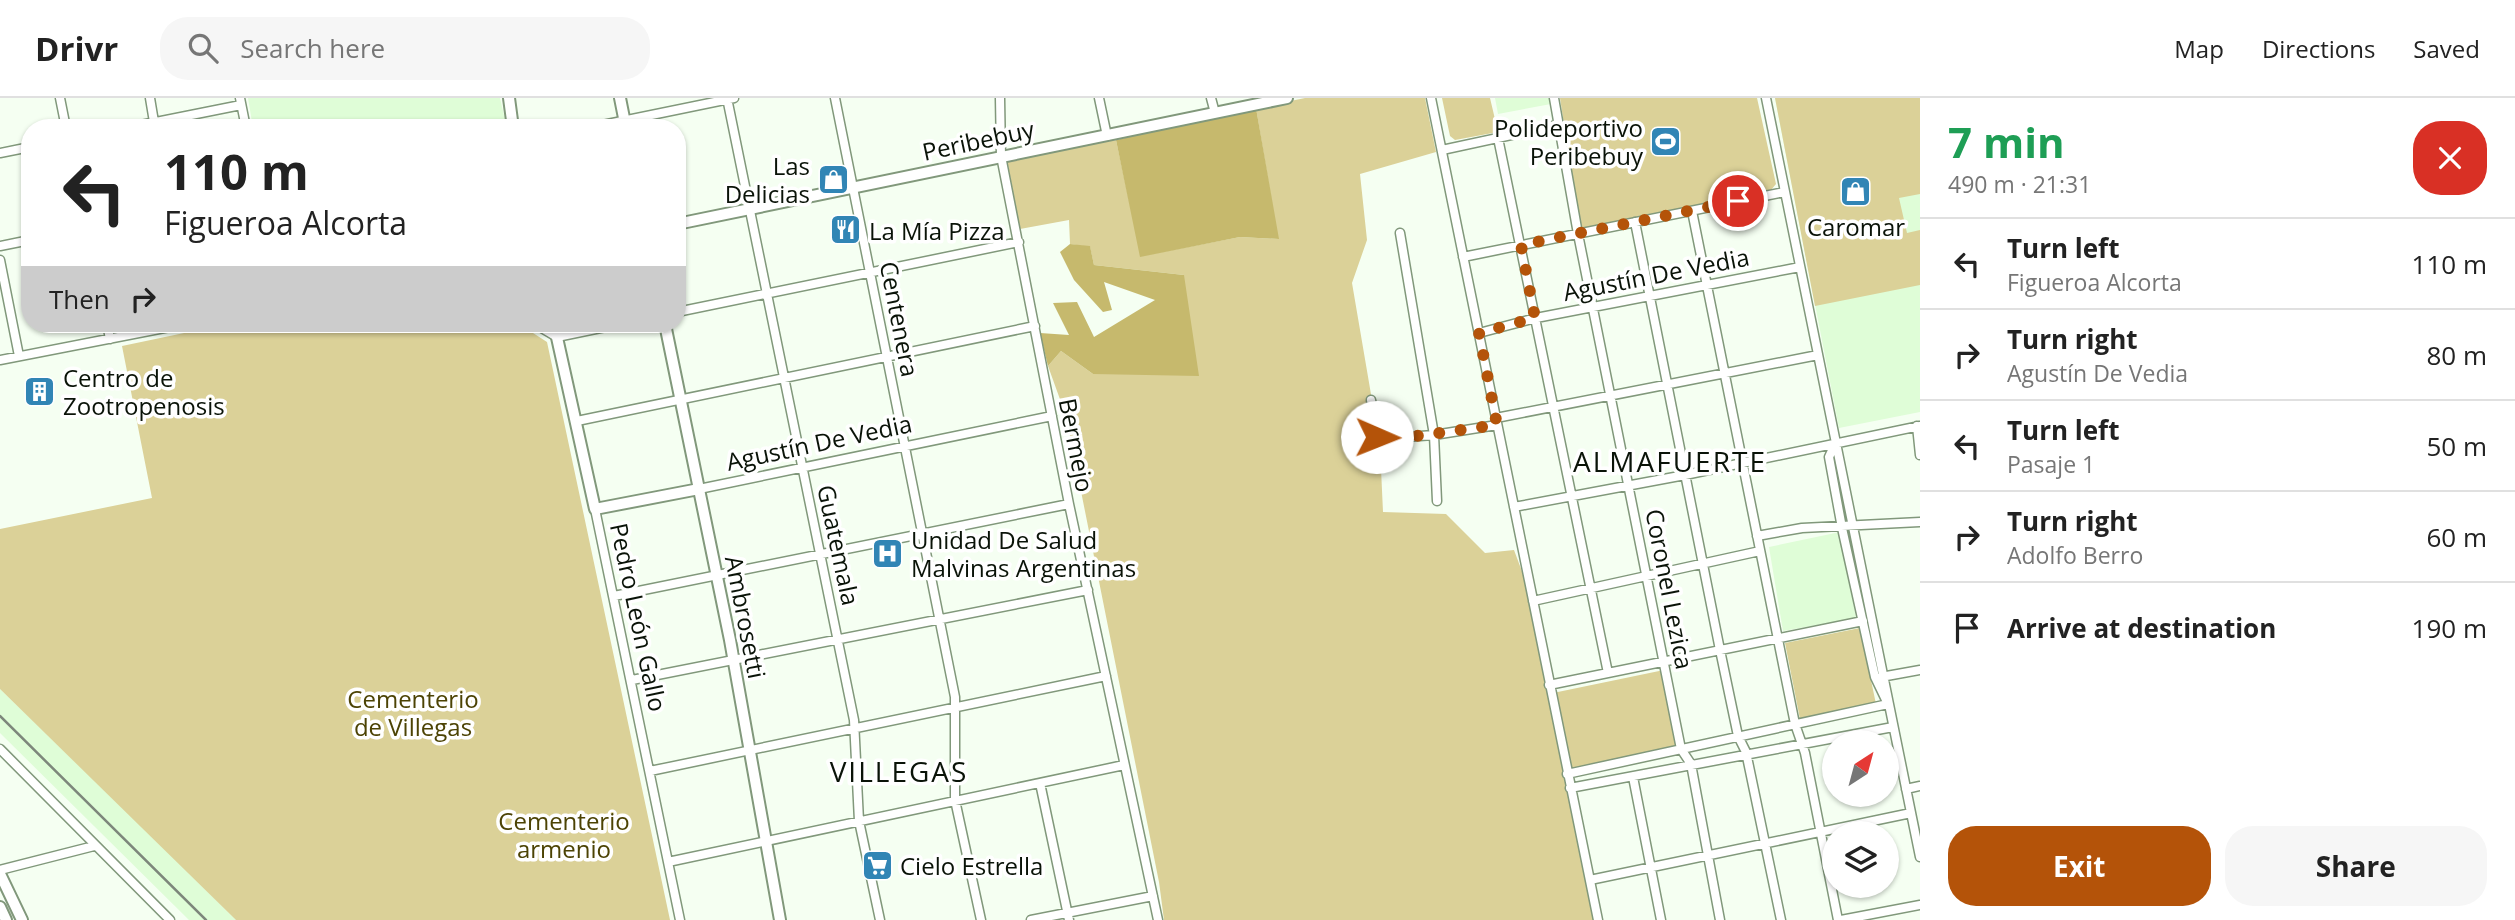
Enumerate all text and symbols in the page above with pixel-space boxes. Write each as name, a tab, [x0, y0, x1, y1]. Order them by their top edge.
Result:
search box	[160, 17, 650, 80]
text: Drivr	[35, 26, 118, 71]
icon: search	[184, 29, 222, 67]
text: Search here	[240, 30, 385, 66]
text: Map	[2174, 32, 2224, 65]
text: Directions	[2262, 32, 2375, 65]
text: Saved	[2413, 32, 2480, 65]
place label: Polideportivo Peribebuy	[1494, 111, 1644, 172]
street label: Peribebuy	[919, 112, 1038, 168]
text: 7 min	[1948, 113, 2065, 170]
button: close	[2413, 121, 2487, 195]
sports icon: Polideportivo Peribebuy	[1649, 124, 1683, 158]
text: 110 m	[164, 138, 309, 204]
icon: left	[49, 147, 140, 238]
place label: Las Delicias	[725, 149, 810, 210]
shop icon: Las Delicias	[816, 162, 850, 196]
text: 490 m · 21:31	[1948, 168, 2091, 200]
pin	[1708, 171, 1768, 231]
shop icon: Caromar	[1839, 175, 1873, 209]
icon: arrive	[1719, 182, 1757, 220]
text: Figueroa Alcorta	[164, 201, 407, 244]
place label: Caromar	[1807, 210, 1905, 243]
restaurant icon: La Mía Pizza	[829, 213, 863, 247]
place label: La Mía Pizza	[869, 214, 1005, 247]
text: Turn left	[2007, 230, 2119, 266]
street label: Agustín De Vedia	[1560, 240, 1752, 308]
icon: left	[1948, 245, 1986, 283]
text: 110 m	[2412, 246, 2487, 282]
street label: Centenera	[873, 259, 927, 379]
text: Figueroa Alcorta	[2007, 266, 2182, 298]
icon: right	[124, 280, 162, 318]
text: Then	[49, 281, 110, 317]
text: Turn right	[2007, 321, 2138, 357]
icon: right	[1948, 336, 1986, 374]
text: 80 m	[2426, 337, 2487, 373]
text: Agustín De Vedia	[2007, 357, 2188, 389]
place label: Centro de Zootropenosis	[63, 361, 225, 422]
building icon: Centro de Zootropenosis	[23, 374, 57, 408]
street label: Bermejo	[1052, 395, 1102, 495]
position arrow	[1340, 400, 1414, 474]
street label: Agustín De Vedia	[723, 406, 915, 478]
text: Turn left	[2007, 412, 2119, 448]
icon: left	[1948, 427, 1986, 465]
text: 50 m	[2426, 428, 2487, 464]
district label: ALMAFUERTE	[1573, 442, 1767, 480]
text: Pasaje 1	[2007, 448, 2095, 480]
street label: Guatemala	[810, 482, 868, 608]
text: Turn right	[2007, 503, 2138, 539]
street label: Coronel Lezica	[1638, 506, 1702, 672]
icon: right	[1948, 518, 1986, 556]
text: 60 m	[2426, 519, 2487, 555]
street label: Pedro León Gallo	[603, 520, 675, 714]
place label: Unidad De Salud Malvinas Argentinas	[911, 523, 1136, 584]
hospital icon: Unidad De Salud Malvinas Argentinas	[871, 536, 905, 570]
text: Adolfo Berro	[2007, 539, 2143, 571]
street label: Ambrosetti	[718, 553, 774, 681]
icon: arrive	[1948, 609, 1986, 647]
text: Arrive at destination	[2007, 610, 2276, 646]
text: 190 m	[2412, 610, 2487, 646]
park label: Cementerio de Villegas	[347, 682, 479, 743]
north arrow	[1822, 730, 1899, 807]
map controls	[1822, 730, 1899, 898]
district label: VILLEGAS	[830, 752, 968, 790]
park label: Cementerio armenio	[498, 804, 630, 865]
button: layers	[1822, 821, 1899, 898]
button: Exit	[1948, 826, 2211, 906]
button: Share	[2225, 826, 2487, 906]
supermarket icon: Cielo Estrella	[860, 848, 894, 882]
place label: Cielo Estrella	[900, 849, 1043, 882]

